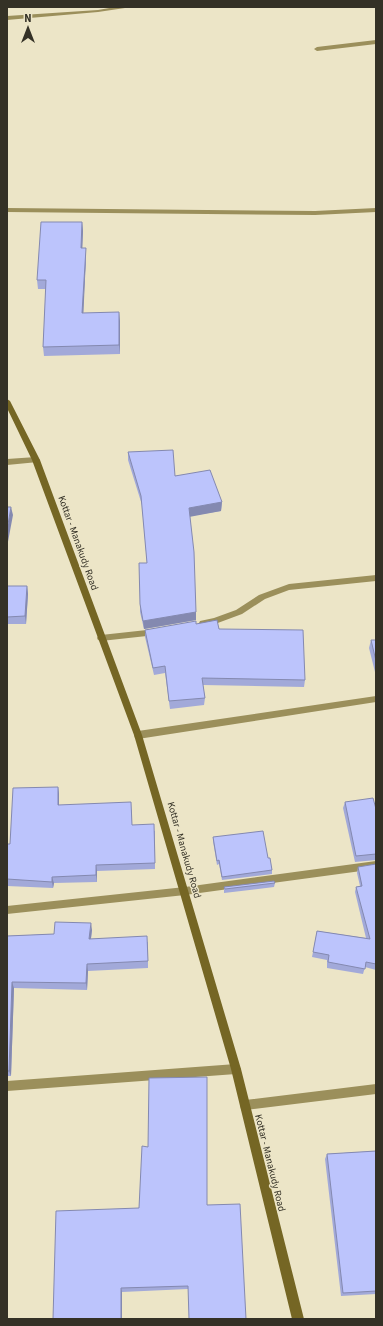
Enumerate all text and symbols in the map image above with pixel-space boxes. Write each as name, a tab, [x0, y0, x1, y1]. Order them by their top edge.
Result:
north arrow	[8, 8, 48, 48]
text: N	[24, 11, 32, 26]
street label: Kottar - Manakudy Road	[54, 494, 102, 592]
street label: Kottar - Manakudy Road	[164, 800, 204, 900]
street label: Kottar - Manakudy Road	[251, 1113, 289, 1213]

